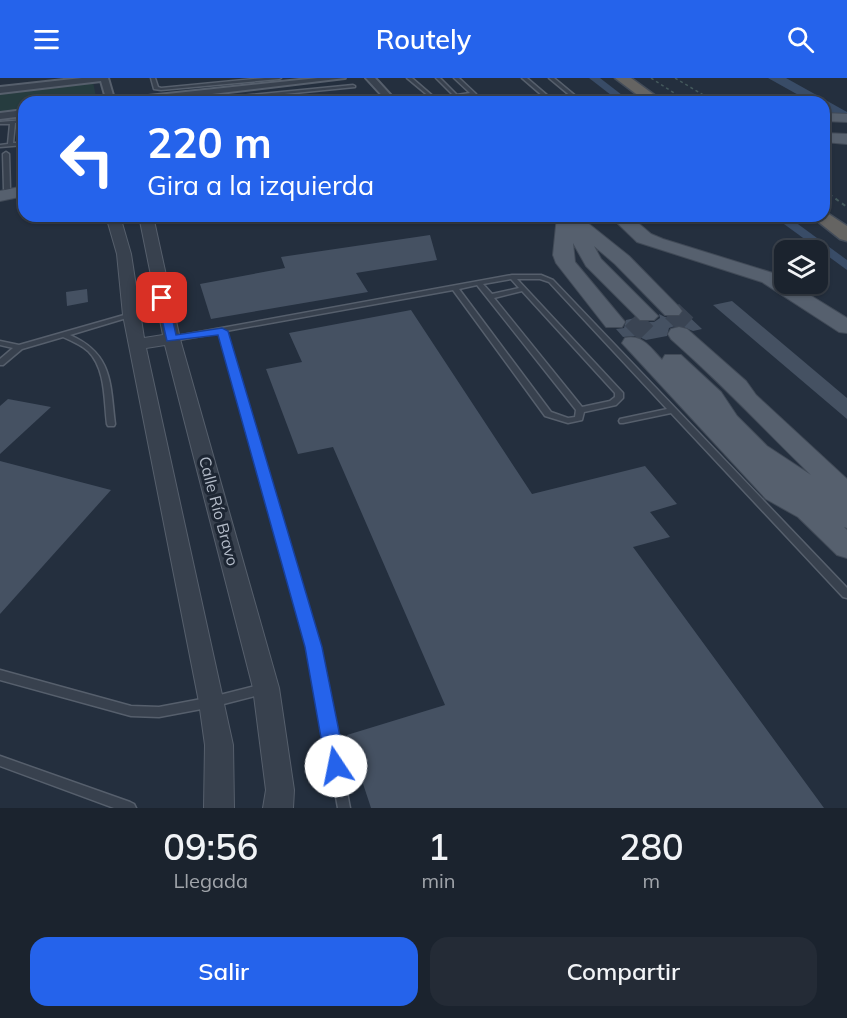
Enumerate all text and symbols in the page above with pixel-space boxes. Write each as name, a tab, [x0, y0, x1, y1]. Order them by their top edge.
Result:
text: Routely	[376, 22, 471, 56]
icon: menu	[30, 23, 63, 56]
icon: search	[784, 23, 817, 56]
text: 220 m	[147, 116, 272, 169]
icon: left	[48, 120, 126, 198]
text: Gira a la izquierda	[147, 168, 374, 202]
map controls	[774, 240, 828, 294]
button: layers	[774, 240, 828, 294]
pin	[136, 272, 187, 323]
icon: arrive	[145, 281, 178, 314]
street label: Calle Río Bravo	[195, 454, 243, 568]
position arrow	[304, 734, 368, 798]
text: 09:56	[163, 824, 258, 869]
text: 1	[428, 824, 449, 869]
text: 280	[619, 824, 684, 869]
text: Llegada	[173, 868, 248, 893]
text: min	[422, 868, 456, 893]
text: m	[643, 868, 660, 893]
button: Salir	[30, 937, 418, 1006]
button: Compartir	[430, 937, 817, 1006]

